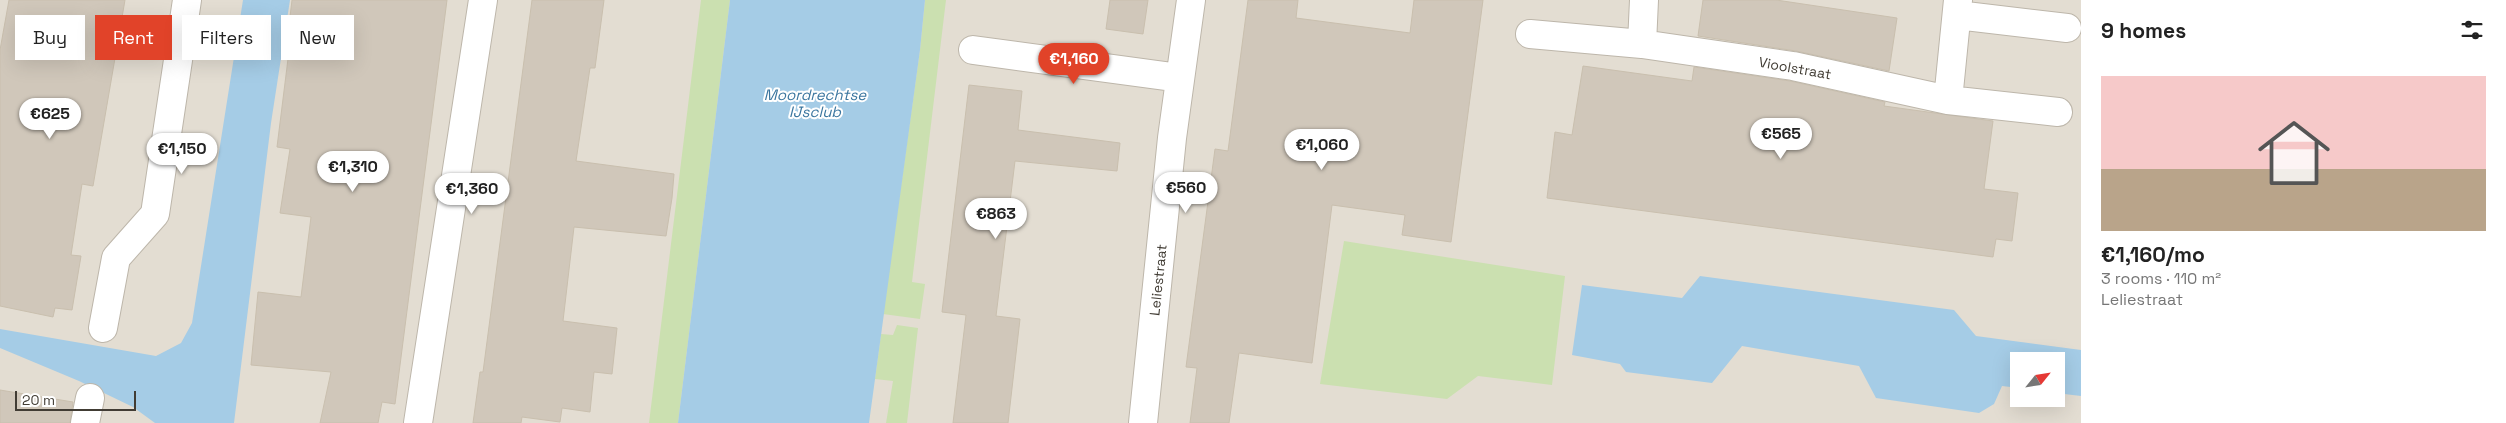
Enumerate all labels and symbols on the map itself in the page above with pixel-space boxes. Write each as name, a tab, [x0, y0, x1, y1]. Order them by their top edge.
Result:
pin: €1,160	[1033, 42, 1115, 85]
street label: Vioolstraat	[1757, 53, 1833, 83]
water label: Moordrechtse IJsclub	[764, 85, 867, 121]
pin: €625	[20, 98, 80, 140]
pin: €565	[1751, 118, 1811, 160]
pin: €1,060	[1281, 128, 1363, 171]
pin: €1,150	[141, 132, 223, 175]
pin: €1,310	[312, 150, 394, 193]
pin: €1,360	[431, 172, 513, 215]
pin: €560	[1156, 172, 1216, 214]
pin: €863	[966, 198, 1026, 240]
street label: Leliestraat	[1145, 243, 1171, 317]
north arrow	[2010, 352, 2065, 408]
scale bar	[15, 388, 136, 411]

